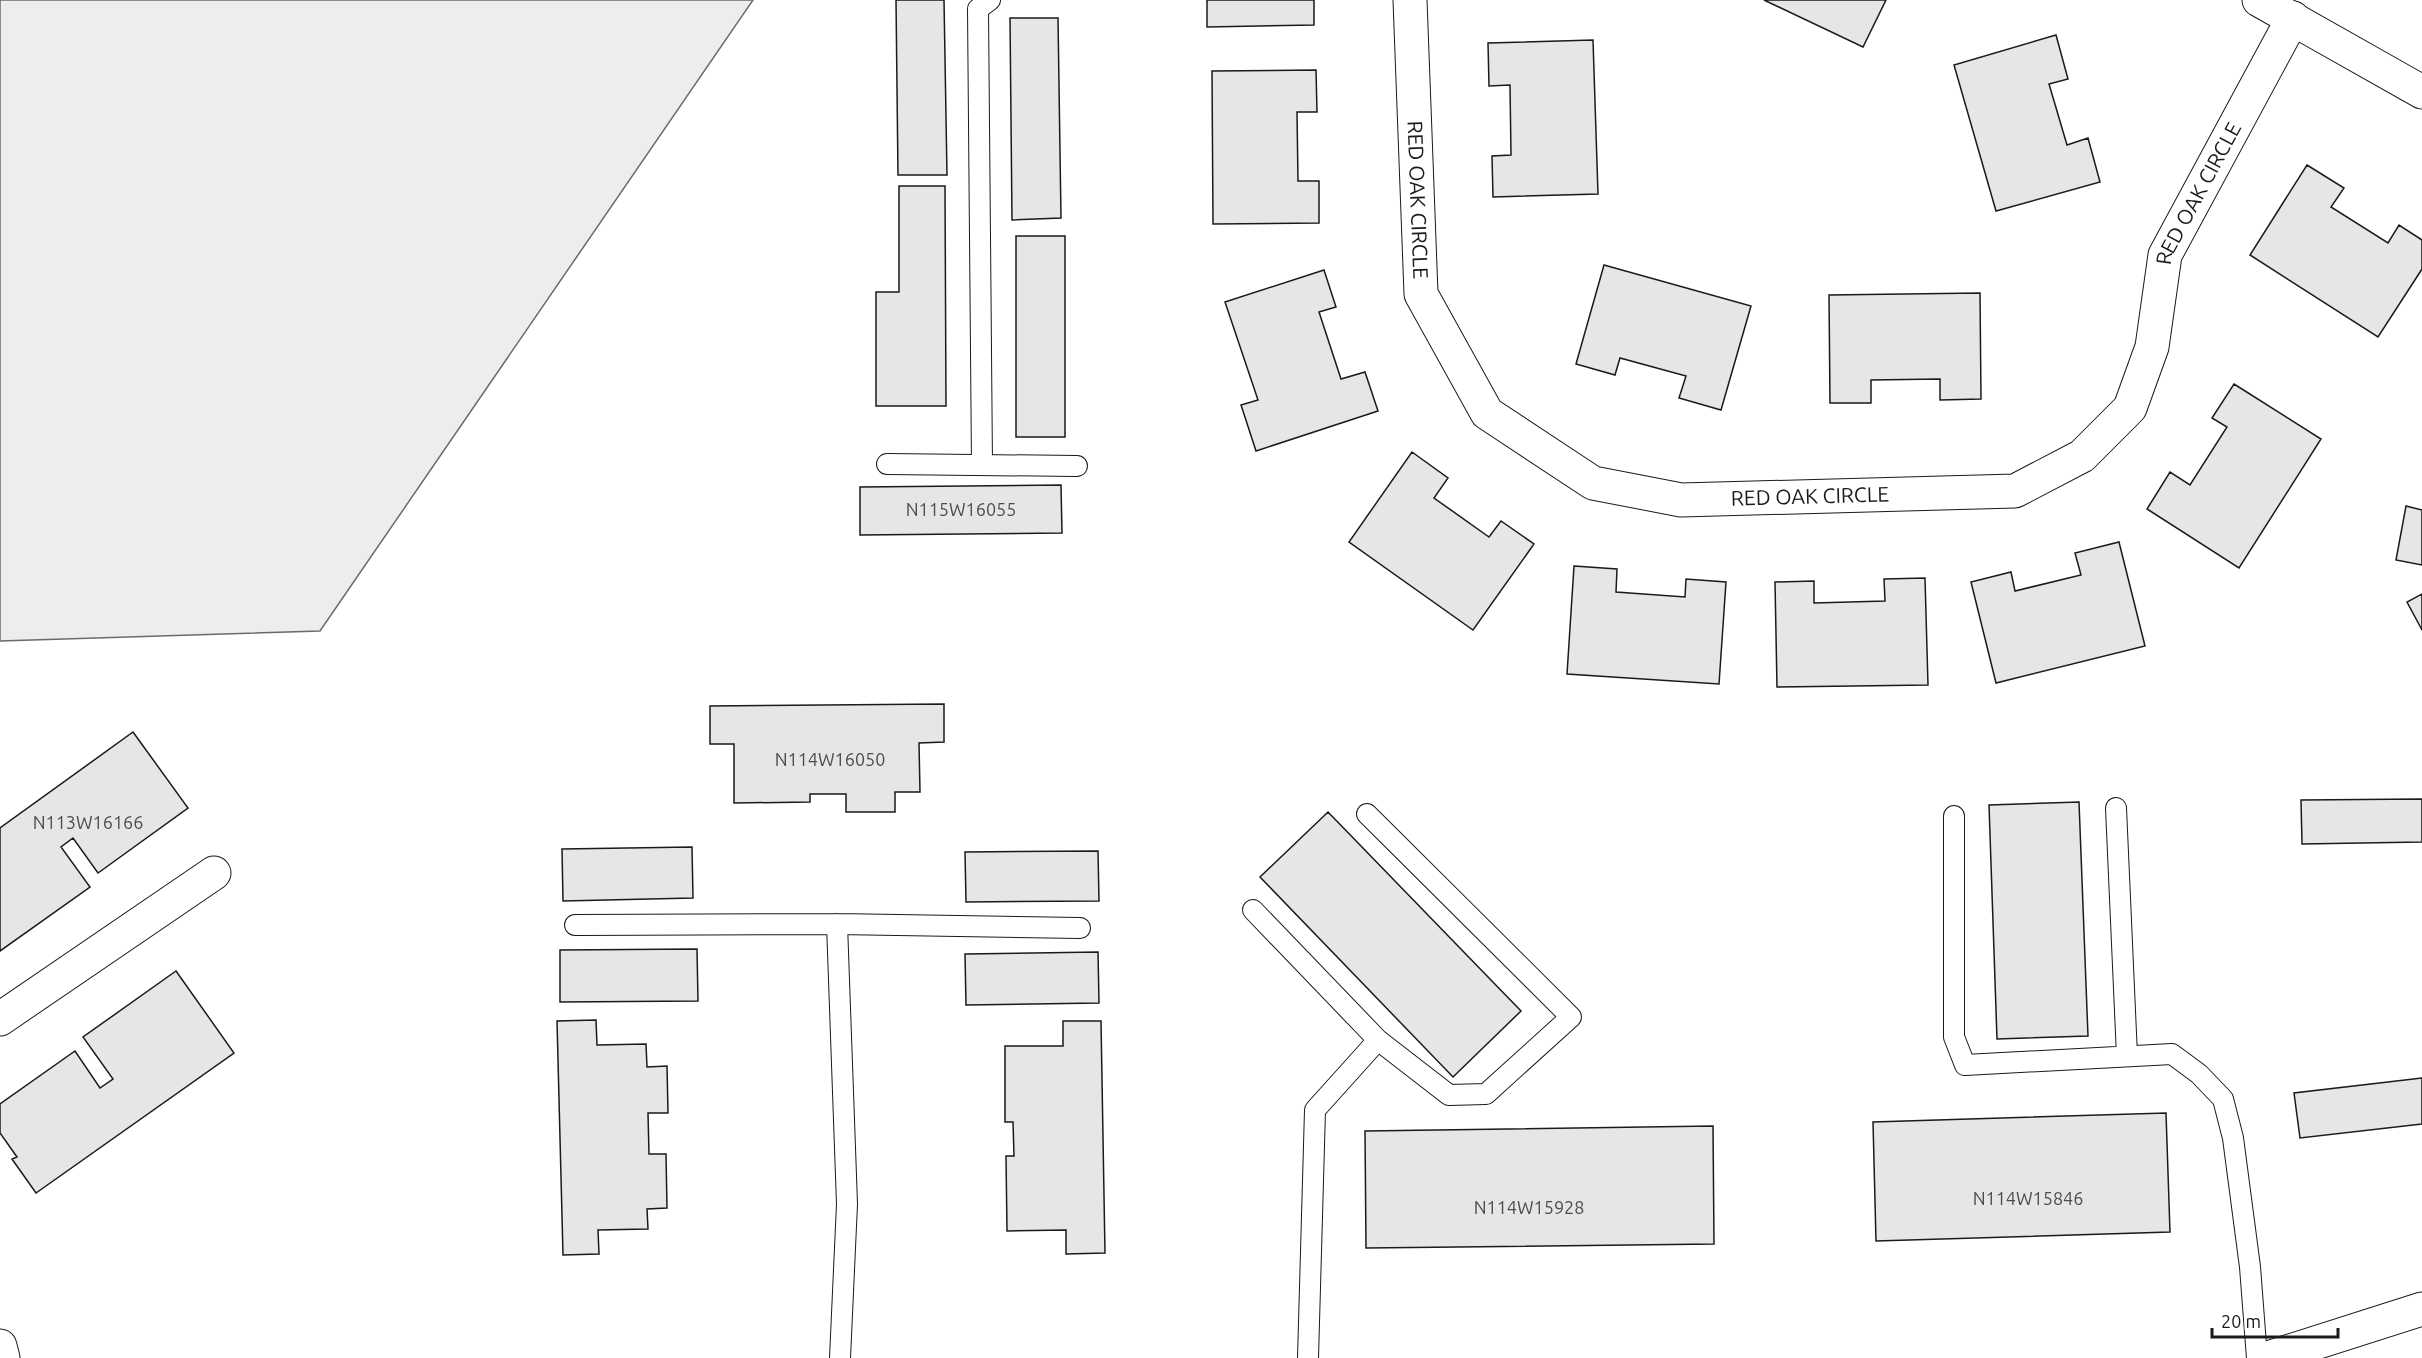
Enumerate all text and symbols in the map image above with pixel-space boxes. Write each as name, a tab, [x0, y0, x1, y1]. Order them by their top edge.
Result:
street label: RED OAK CIRCLE	[2151, 118, 2245, 266]
street label: RED OAK CIRCLE	[1404, 120, 1433, 279]
street label: RED OAK CIRCLE	[1730, 481, 1890, 510]
house number: N115W16055	[906, 499, 1016, 519]
house number: N114W16050	[775, 749, 885, 769]
house number: N113W16166	[33, 812, 143, 832]
house number: N114W15846	[1973, 1188, 2083, 1208]
house number: N114W15928	[1474, 1197, 1584, 1217]
scale bar	[2212, 1301, 2338, 1339]
text: 20 m	[2221, 1311, 2261, 1331]

